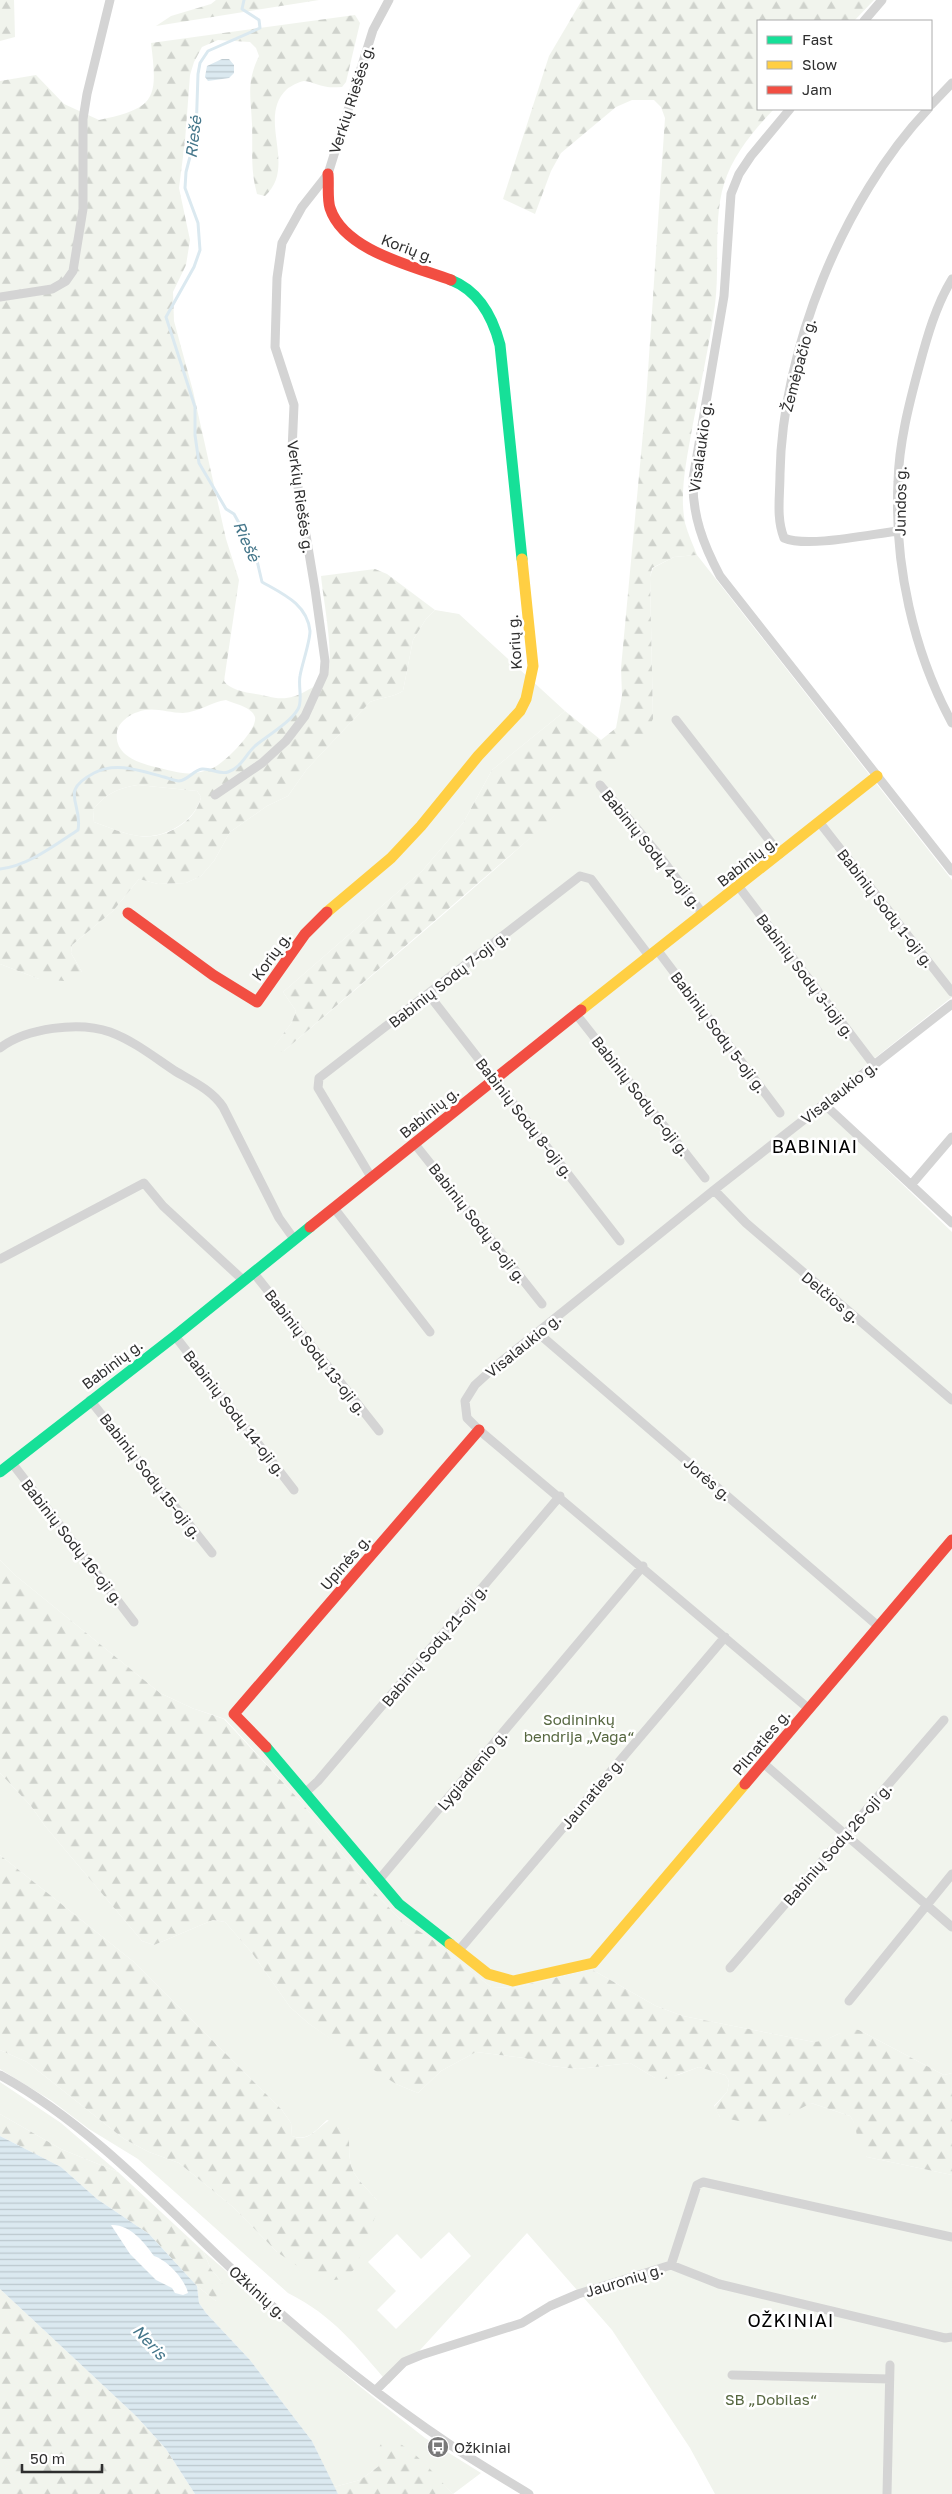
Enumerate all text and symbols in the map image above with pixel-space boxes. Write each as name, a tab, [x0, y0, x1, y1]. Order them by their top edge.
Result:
legend	[757, 20, 932, 110]
text: Fast	[802, 30, 833, 48]
street label: Verkių Riešės g.	[325, 42, 377, 156]
text: Slow	[802, 55, 837, 73]
text: Jam	[802, 80, 832, 98]
water label: Riešė	[181, 113, 206, 159]
street label: Korių g.	[379, 230, 437, 266]
street label: Žemėpačio g.	[777, 316, 819, 414]
street label: Visalaukio g.	[685, 400, 715, 494]
street label: Verkių Riešės g.	[284, 439, 318, 555]
street label: Jundos g.	[890, 466, 910, 536]
water label: Riešė	[229, 518, 265, 566]
street label: Korių g.	[503, 614, 525, 670]
street label: Babinių Sodų 4-oji g.	[598, 786, 706, 912]
street label: Babinių g.	[713, 832, 781, 890]
street label: Babinių Sodų 1-oji g.	[834, 845, 938, 971]
street label: Babinių Sodų 3-ioji g.	[753, 910, 859, 1042]
street label: Babinių Sodų 7-oji g.	[385, 927, 511, 1031]
street label: Korių g.	[247, 928, 295, 984]
street label: Babinių Sodų 5-oji g.	[667, 968, 771, 1096]
street label: Babinių Sodų 6-oji g.	[588, 1032, 694, 1160]
street label: Babinių Sodų 8-oji g.	[472, 1054, 578, 1182]
street label: Visalaukio g.	[797, 1057, 881, 1127]
street label: Babinių g.	[396, 1082, 462, 1142]
district label: BABINIAI	[772, 1135, 858, 1157]
street label: Babinių Sodų 9-oji g.	[425, 1159, 531, 1287]
street label: Delčios g.	[798, 1267, 864, 1327]
street label: Babinių Sodų 13-oji g.	[261, 1285, 371, 1419]
street label: Visalaukio g.	[482, 1309, 564, 1381]
street label: Babinių g.	[78, 1335, 146, 1393]
street label: Babinių Sodų 14-oji g.	[180, 1346, 290, 1480]
street label: Babinių Sodų 15-oji g.	[96, 1410, 206, 1542]
street label: Jorės g.	[681, 1453, 735, 1505]
street label: Babinių Sodų 16-oji g.	[18, 1475, 128, 1609]
street label: Upinės g.	[316, 1531, 374, 1593]
street label: Babinių Sodų 21-oji g.	[377, 1580, 491, 1710]
street label: Pilnaties g.	[728, 1705, 794, 1779]
park label: Sodininkų bendrija „Vaga“	[524, 1710, 634, 1745]
street label: Lygiadienio g.	[433, 1726, 511, 1814]
street label: Jaunaties g.	[557, 1754, 627, 1832]
street label: Babinių Sodų 26-oji g.	[779, 1779, 895, 1909]
street label: Jauronių g.	[583, 2260, 665, 2300]
street label: Ožkinių g.	[226, 2262, 290, 2322]
district label: OŽKINIAI	[747, 2309, 835, 2331]
water label: Neris	[129, 2320, 172, 2365]
park label: SB „Dobilas“	[725, 2390, 817, 2408]
bus stop icon: Ožkiniai	[426, 2435, 450, 2459]
place label: Ožkiniai	[454, 2438, 511, 2456]
scale bar	[22, 2442, 102, 2474]
text: 50 m	[30, 2449, 65, 2467]

